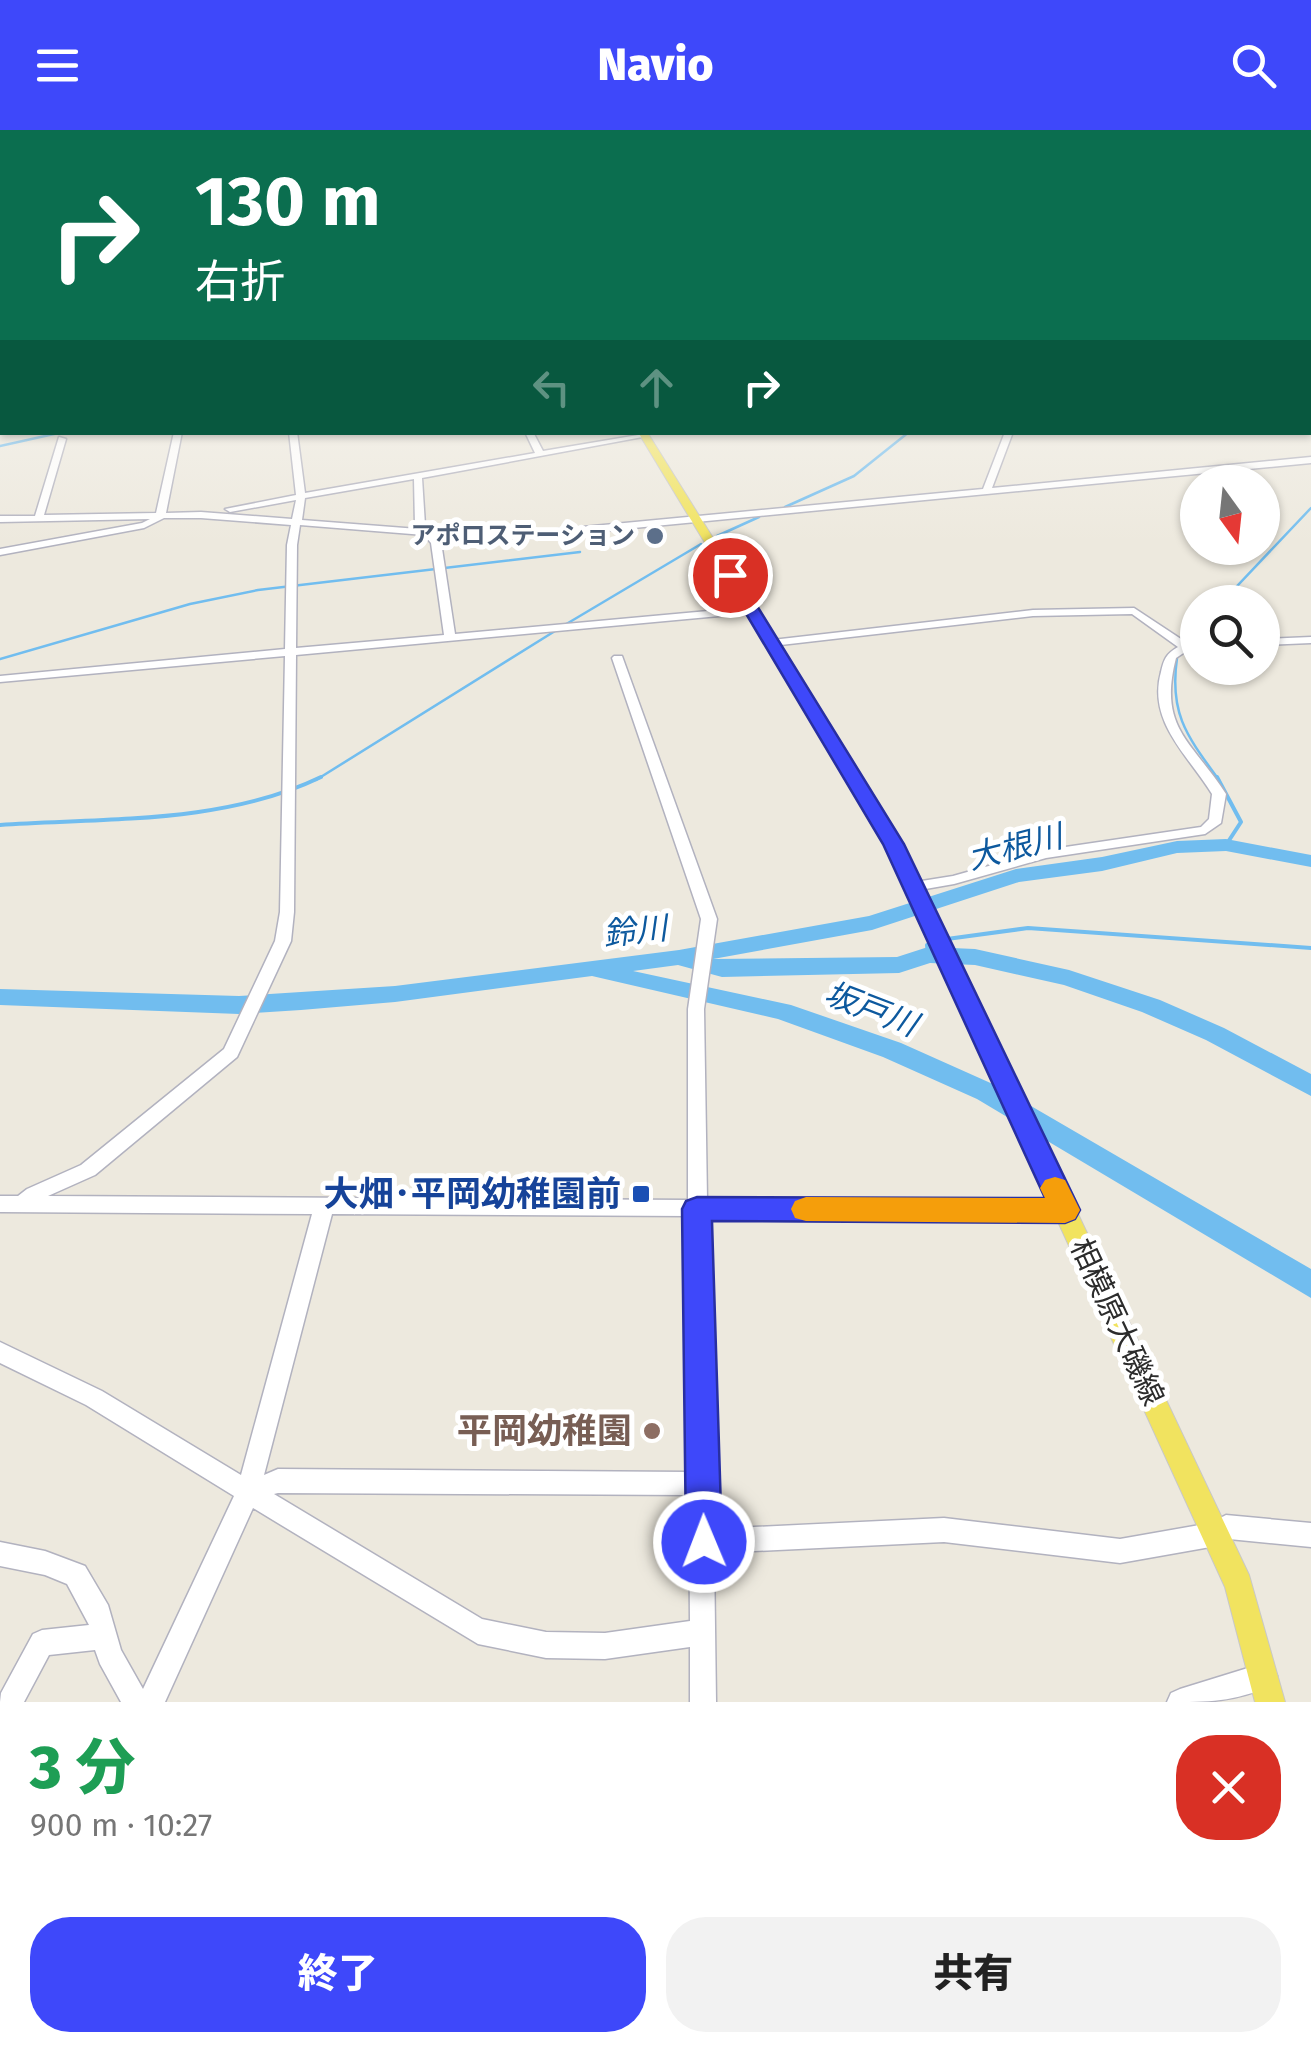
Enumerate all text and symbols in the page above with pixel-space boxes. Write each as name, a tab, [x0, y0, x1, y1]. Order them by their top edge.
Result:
icon: menu	[30, 38, 85, 93]
text: Navio	[597, 38, 714, 92]
icon: search	[1226, 38, 1281, 93]
text: 130 m	[195, 160, 381, 244]
icon: right	[30, 170, 160, 300]
text: 右折	[195, 255, 285, 309]
icon: left	[524, 360, 579, 415]
icon: ahead	[629, 360, 684, 415]
icon: right	[734, 360, 789, 415]
north arrow	[1180, 465, 1280, 565]
map controls	[1180, 465, 1280, 685]
place label: アポロステーション	[410, 521, 635, 551]
marker: アポロステーション	[644, 525, 666, 547]
pin	[688, 533, 773, 618]
icon: arrive	[703, 548, 758, 603]
button: search	[1180, 585, 1280, 685]
water label: 大根川	[964, 816, 1069, 877]
water label: 鈴川	[601, 908, 672, 953]
water label: 坂戸川	[819, 974, 925, 1045]
place label: 大畑･平岡幼稚園前	[323, 1173, 621, 1215]
marker: 大畑･平岡幼稚園前	[630, 1183, 652, 1205]
street label: 相模原大磯線	[1063, 1233, 1171, 1411]
place label: 平岡幼稚園	[457, 1410, 632, 1452]
marker: 平岡幼稚園	[641, 1420, 663, 1442]
position arrow	[652, 1490, 756, 1594]
text: 3 分	[30, 1732, 135, 1804]
button: close	[1176, 1735, 1281, 1840]
text: 900 m · 10:27	[30, 1806, 212, 1844]
button: 終了	[30, 1917, 646, 2032]
button: 共有	[666, 1917, 1281, 2032]

